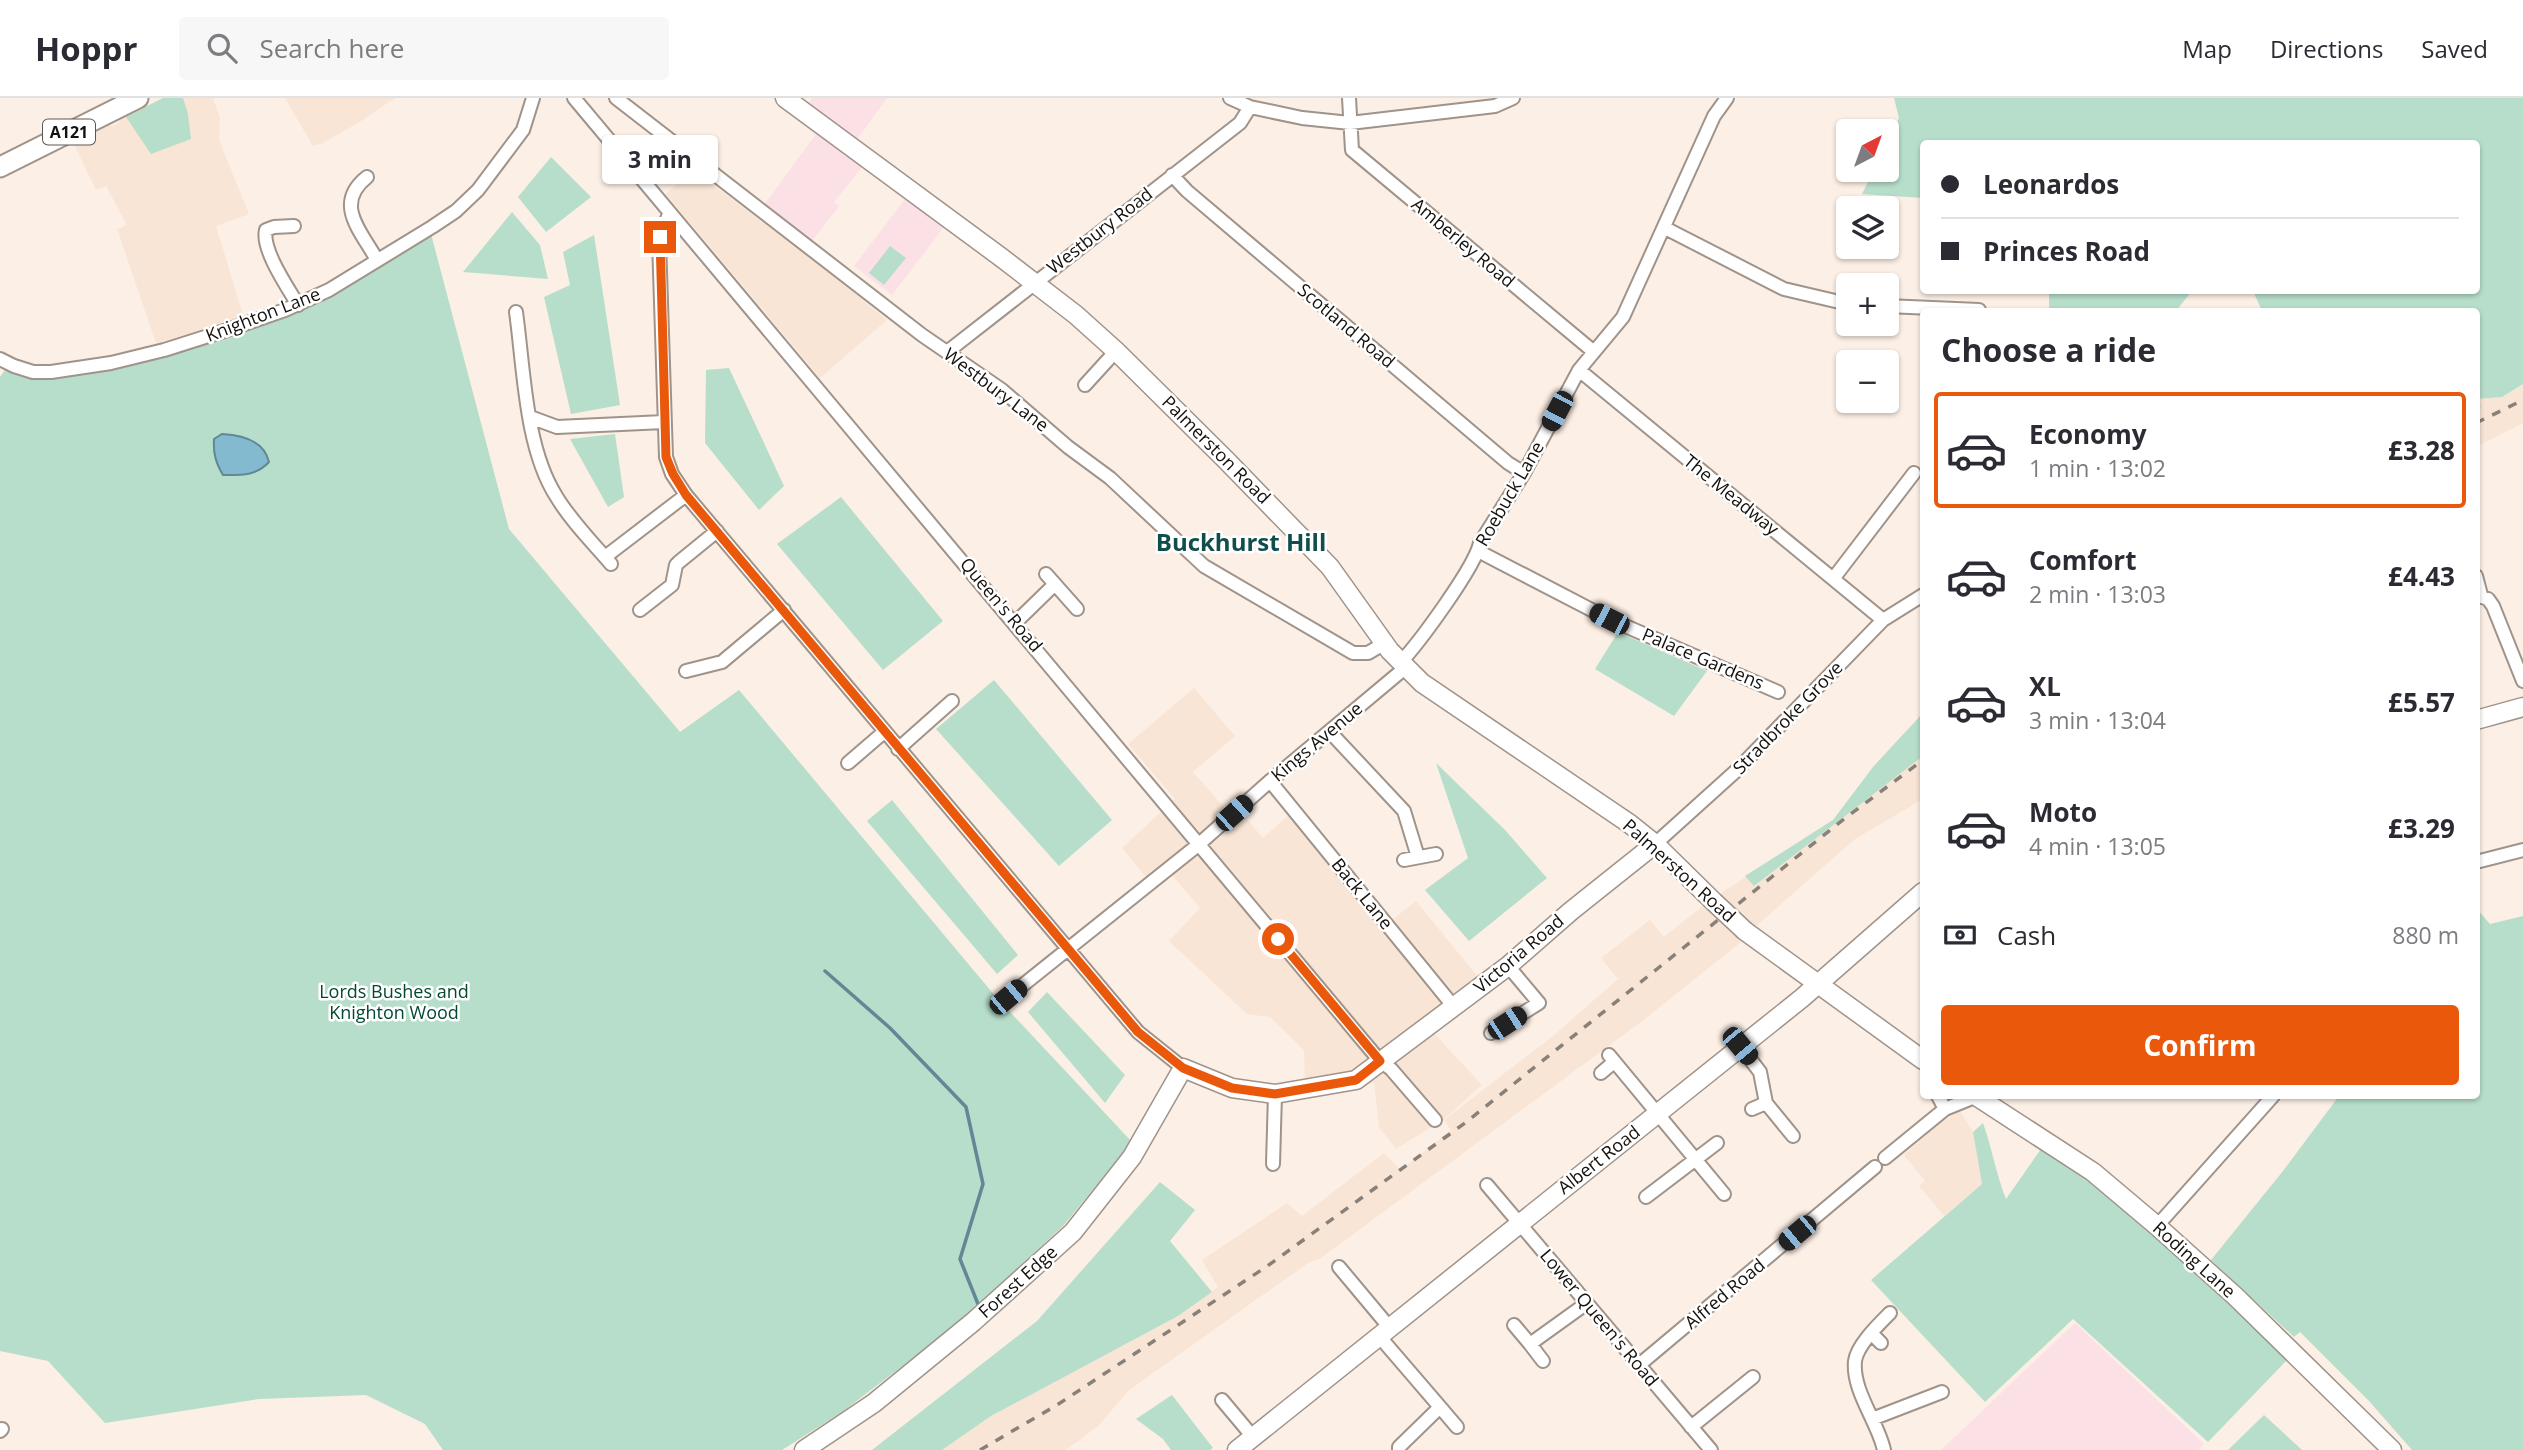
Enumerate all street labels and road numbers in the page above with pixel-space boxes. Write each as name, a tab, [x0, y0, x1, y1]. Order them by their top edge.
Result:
road number: A121	[43, 120, 95, 144]
street label: Westbury Road	[1042, 181, 1157, 279]
street label: Amberley Road	[1407, 192, 1520, 293]
street label: Scotland Road	[1293, 277, 1400, 373]
street label: Knighton Lane	[202, 281, 323, 347]
street label: Westbury Lane	[939, 342, 1054, 437]
street label: Palmerston Road	[1157, 390, 1276, 509]
street label: Roebuck Lane	[1469, 437, 1549, 550]
street label: The Meadway	[1679, 448, 1785, 541]
street label: Queen's Road	[955, 552, 1048, 657]
street label: Palace Gardens	[1639, 622, 1768, 695]
street label: Stradbroke Grove	[1727, 656, 1847, 779]
street label: Kings Avenue	[1266, 696, 1367, 787]
street label: Palmerston Road	[1618, 813, 1741, 927]
street label: Back Lane	[1327, 853, 1399, 934]
street label: Victoria Road	[1468, 908, 1568, 998]
street label: Albert Road	[1552, 1119, 1645, 1199]
street label: Roding Lane	[2148, 1216, 2241, 1303]
street label: Forest Edge	[973, 1239, 1062, 1323]
street label: Lower Queen's Road	[1535, 1243, 1664, 1391]
street label: Alfred Road	[1679, 1253, 1770, 1334]

